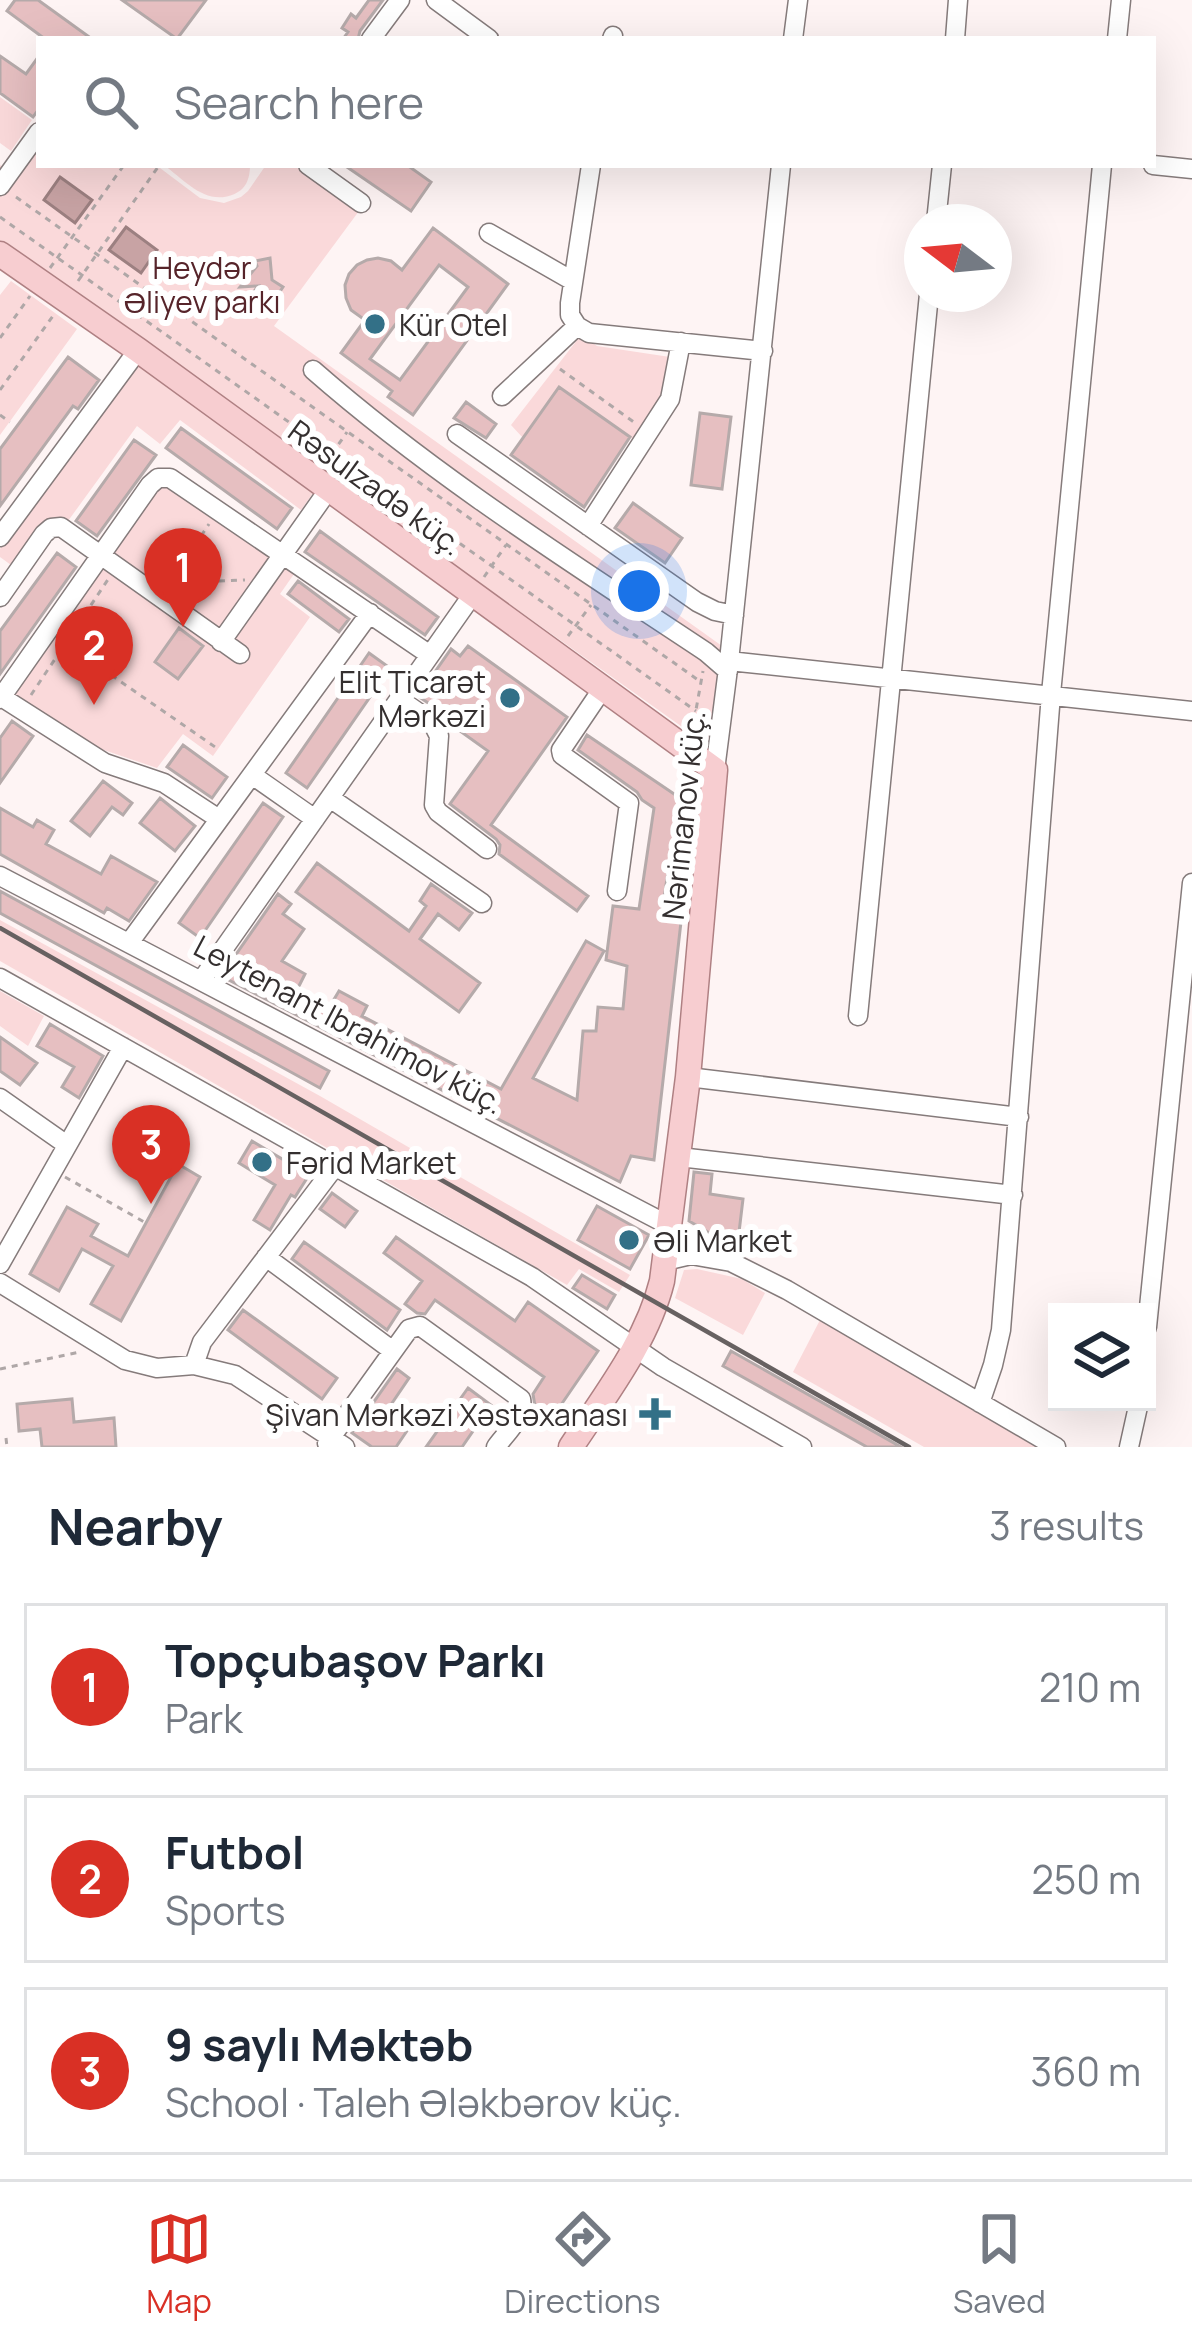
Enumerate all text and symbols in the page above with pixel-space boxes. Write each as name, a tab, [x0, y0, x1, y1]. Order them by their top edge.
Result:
search box	[36, 36, 1156, 168]
icon: search	[78, 69, 144, 135]
text: Search here	[174, 71, 424, 133]
north arrow	[904, 204, 1012, 312]
park label: Heydər Əliyev parkı	[123, 247, 281, 322]
place label: Kür Otel	[399, 304, 508, 345]
marker: Kür Otel	[362, 311, 388, 337]
street label: Rəsulzadə küç.	[281, 410, 471, 564]
pin: 1	[144, 528, 222, 627]
your location	[609, 561, 669, 621]
pin: 2	[55, 606, 133, 705]
place label: Elit Ticarət Mərkəzi	[339, 661, 486, 736]
marker: Elit Ticarət Mərkəzi	[497, 685, 523, 711]
street label: Nərimanov küç.	[652, 708, 714, 922]
street label: Leytenant Ibrahimov küç.	[187, 925, 511, 1123]
pin: 3	[112, 1105, 190, 1204]
place label: Fərid Market	[286, 1142, 457, 1183]
marker: Fərid Market	[249, 1149, 275, 1175]
place label: Əli Market	[653, 1220, 792, 1261]
marker: Əli Market	[616, 1227, 642, 1253]
map controls	[1048, 1303, 1156, 1411]
button: layers	[1048, 1303, 1156, 1411]
place label: Şivan Mərkəzi Xəstəxanası	[265, 1394, 628, 1435]
marker: Şivan Mərkəzi Xəstəxanası	[639, 1398, 671, 1430]
text: Nearby	[48, 1491, 223, 1560]
text: 3 results	[989, 1498, 1144, 1552]
text: Topçubaşov Parkı	[165, 1629, 546, 1691]
text: 1	[81, 1660, 99, 1714]
text: 210 m	[1039, 1660, 1141, 1714]
text: Park	[165, 1691, 243, 1745]
text: Futbol	[165, 1821, 304, 1883]
text: 2	[78, 1852, 102, 1906]
text: 250 m	[1032, 1852, 1141, 1906]
text: Sports	[165, 1883, 285, 1937]
text: 9 saylı Məktəb	[165, 2013, 473, 2075]
text: 3	[79, 2044, 101, 2098]
text: 360 m	[1031, 2044, 1141, 2098]
text: School · Taleh Ələkbərov küç.	[165, 2075, 682, 2129]
tab: Map	[146, 2206, 212, 2323]
tab: Directions	[504, 2206, 661, 2323]
tab: Saved	[953, 2206, 1046, 2323]

